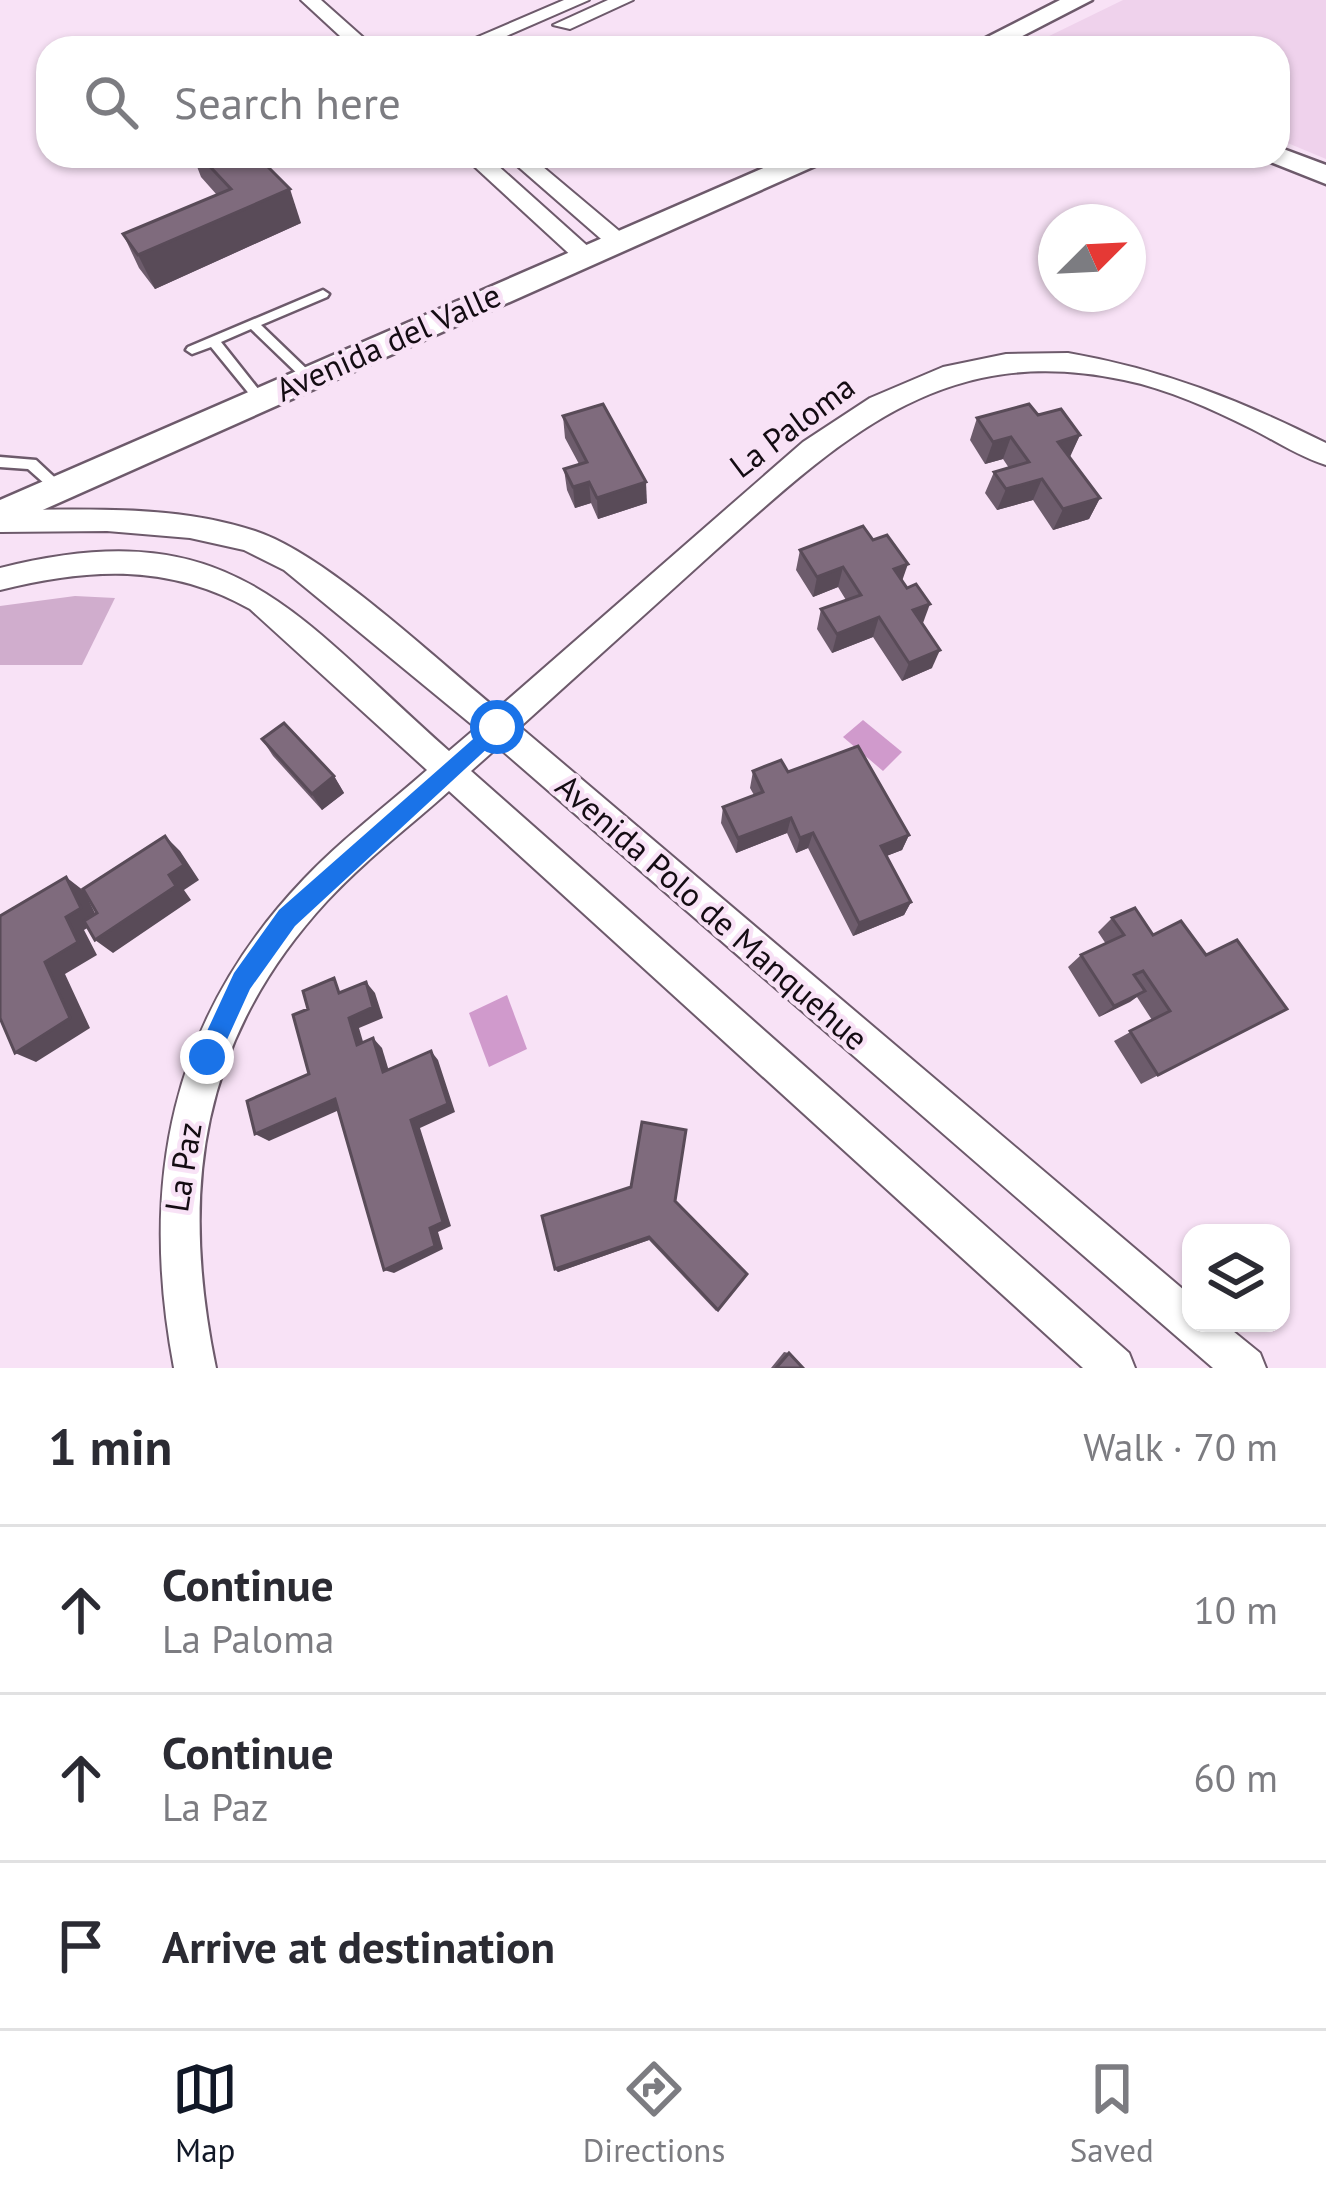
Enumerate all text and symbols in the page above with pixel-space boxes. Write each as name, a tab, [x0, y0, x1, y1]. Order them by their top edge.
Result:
search box	[36, 36, 1290, 168]
icon: search	[78, 69, 144, 135]
text: Search here	[174, 73, 401, 131]
north arrow	[1038, 204, 1146, 312]
street label: Avenida del Valle	[269, 273, 507, 410]
street label: La Paloma	[721, 365, 863, 487]
route start	[470, 700, 524, 754]
street label: Avenida Polo de Manquehue	[547, 764, 877, 1059]
route end	[180, 1030, 234, 1084]
street label: La Paz	[154, 1119, 211, 1215]
map controls	[1182, 1224, 1290, 1332]
button: layers	[1182, 1224, 1290, 1332]
text: 1 min	[48, 1413, 172, 1479]
text: Walk · 70 m	[1083, 1421, 1278, 1472]
text: Continue	[162, 1555, 334, 1613]
icon: ahead	[48, 1577, 114, 1643]
text: 10 m	[1193, 1584, 1278, 1635]
text: La Paloma	[162, 1613, 334, 1664]
text: Continue	[162, 1723, 334, 1781]
icon: ahead	[48, 1745, 114, 1811]
text: 60 m	[1193, 1752, 1278, 1803]
text: La Paz	[162, 1781, 268, 1832]
icon: arrive	[48, 1913, 114, 1979]
text: Arrive at destination	[162, 1917, 555, 1975]
tab: Map	[172, 2056, 238, 2171]
tab: Directions	[583, 2056, 725, 2171]
tab: Saved	[1070, 2056, 1154, 2171]

